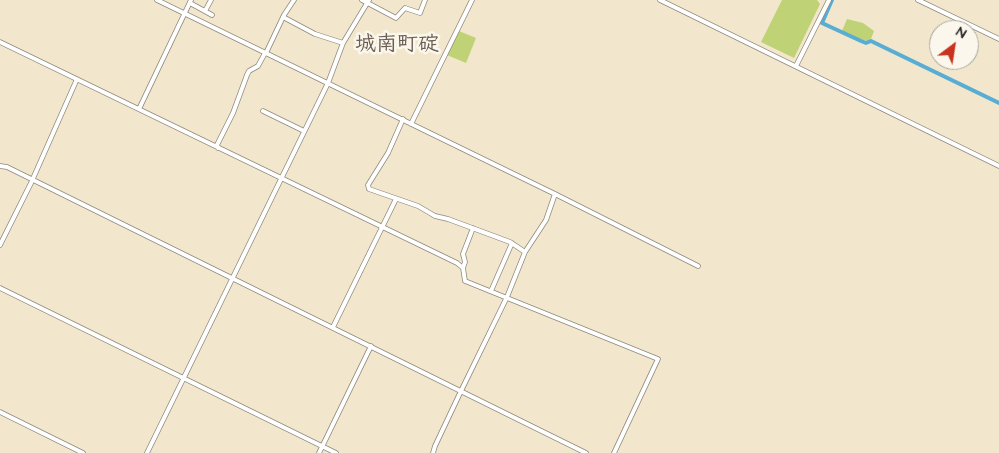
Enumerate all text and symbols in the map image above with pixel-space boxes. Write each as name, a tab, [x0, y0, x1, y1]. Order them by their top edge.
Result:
north arrow	[929, 20, 979, 70]
text: N	[952, 22, 970, 44]
district label: 城南町碇	[355, 33, 439, 59]

